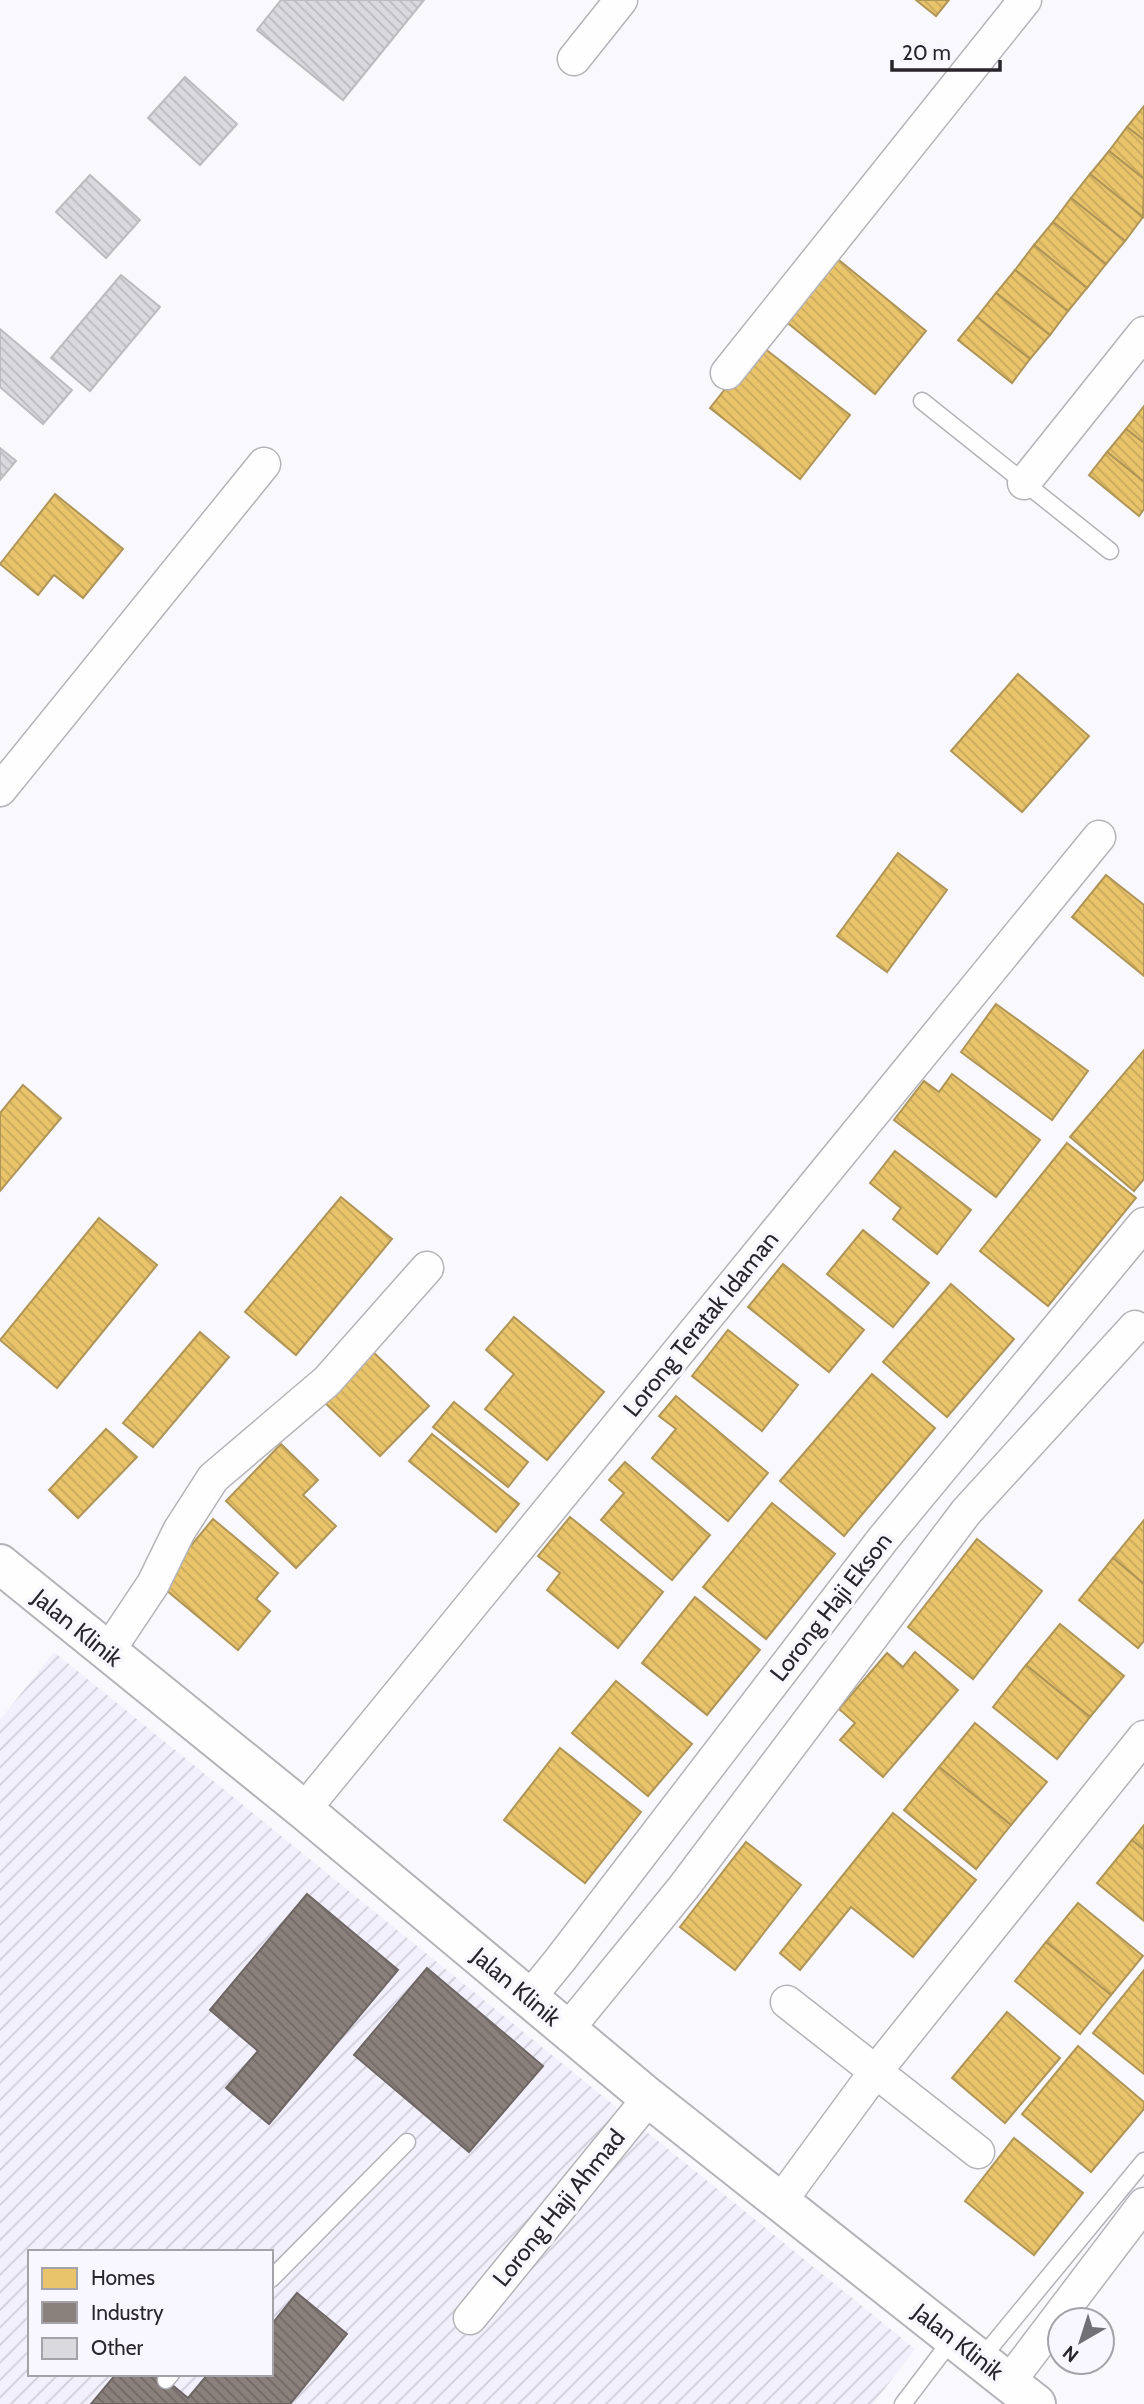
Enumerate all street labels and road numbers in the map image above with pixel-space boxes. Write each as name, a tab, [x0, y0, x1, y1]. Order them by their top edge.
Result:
street label: Lorong Teratak Idaman	[617, 1225, 784, 1422]
street label: Lorong Haji Ekson	[764, 1527, 898, 1687]
street label: Jalan Klinik	[26, 1582, 128, 1673]
street label: Jalan Klinik	[465, 1940, 567, 2032]
street label: Lorong Haji Ahmad	[486, 2123, 631, 2292]
street label: Jalan Klinik	[906, 2297, 1010, 2386]

